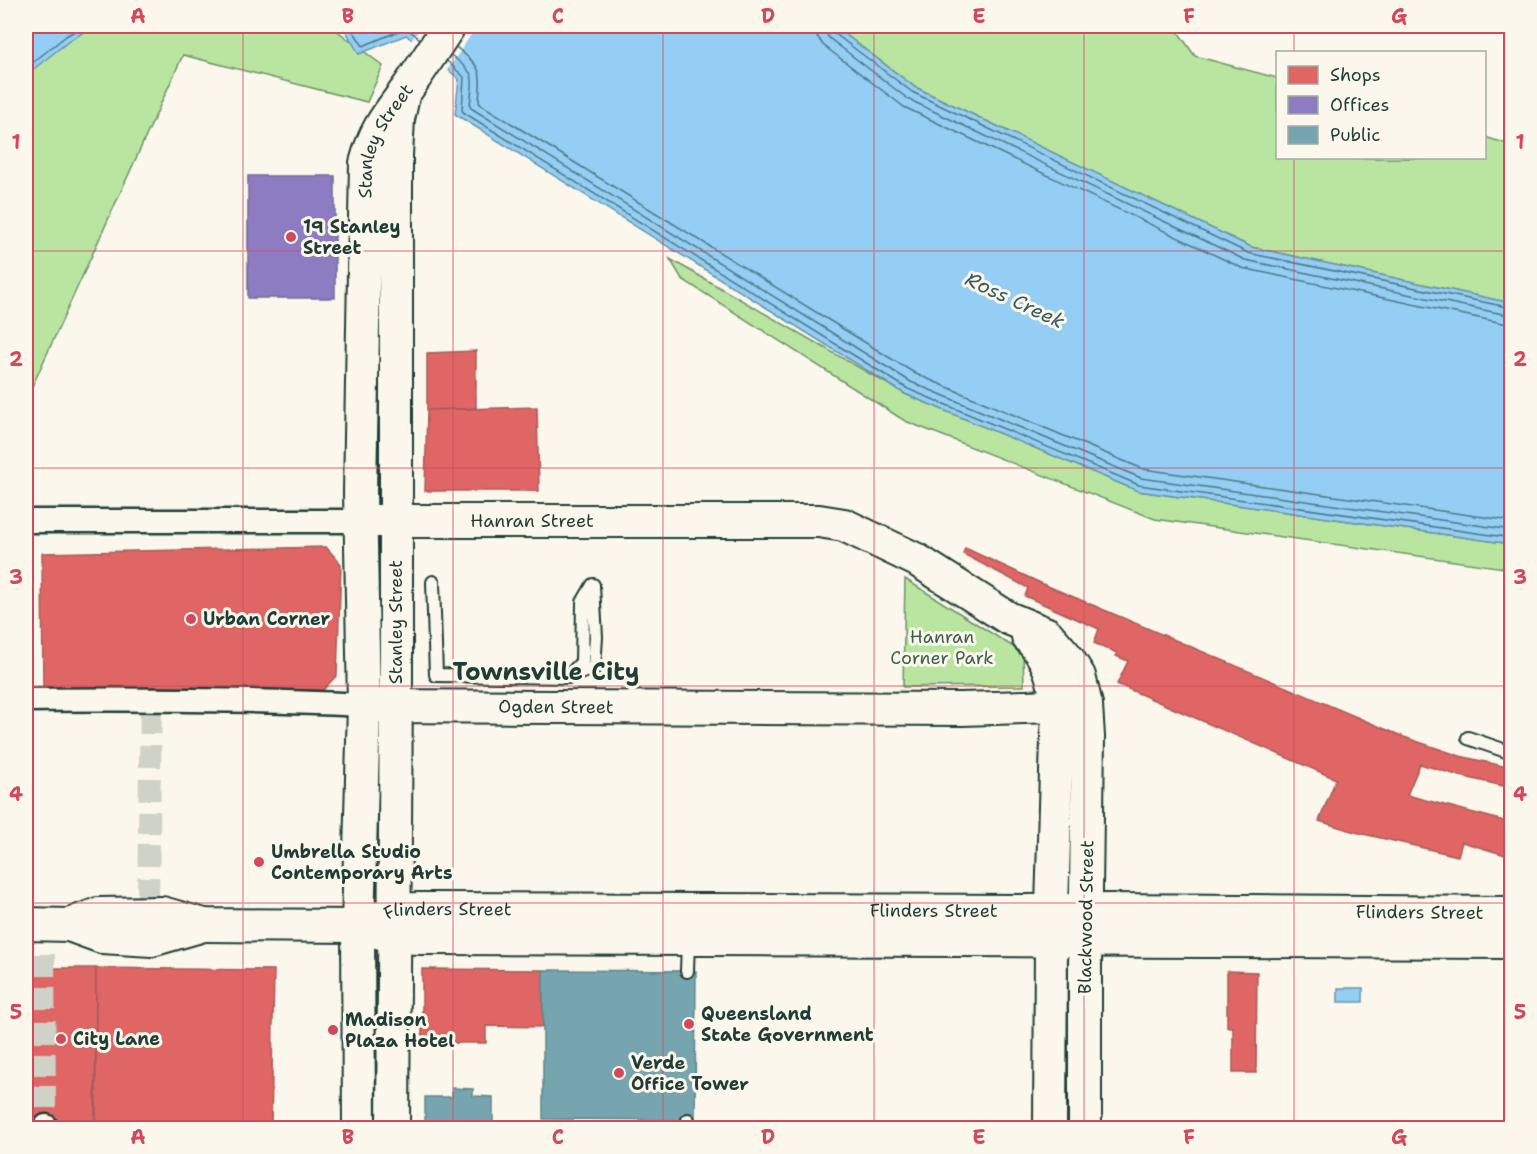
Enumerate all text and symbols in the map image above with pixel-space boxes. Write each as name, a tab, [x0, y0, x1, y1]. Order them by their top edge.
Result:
text: A	[130, 3, 146, 29]
text: B	[342, 3, 354, 29]
text: C	[552, 3, 564, 29]
text: D	[761, 3, 775, 29]
text: E	[972, 3, 986, 29]
text: F	[1183, 3, 1195, 29]
text: G	[1391, 3, 1407, 29]
legend	[1276, 51, 1486, 159]
text: Shops	[1330, 63, 1381, 87]
street label: Stanley Street	[353, 79, 419, 199]
text: Offices	[1330, 93, 1389, 117]
text: Public	[1330, 123, 1380, 147]
text: 1	[11, 129, 21, 155]
text: 1	[1515, 129, 1525, 155]
place label: 19 Stanley Street	[303, 215, 400, 260]
marker: 19 Stanley Street	[284, 230, 298, 244]
water label: Ross Creek	[961, 266, 1069, 335]
text: 2	[9, 346, 23, 372]
text: 2	[1513, 346, 1527, 372]
street label: Hanran Street	[470, 509, 594, 533]
street label: Stanley Street	[384, 560, 408, 684]
text: 3	[9, 564, 23, 590]
text: 3	[1513, 564, 1527, 590]
place label: Urban Corner	[203, 607, 331, 631]
marker: Urban Corner	[184, 612, 198, 626]
park label: Hanran Corner Park	[890, 625, 994, 670]
district label: Townsville City	[453, 656, 639, 688]
street label: Ogden Street	[498, 695, 614, 719]
text: 4	[9, 781, 23, 807]
text: 4	[1513, 781, 1527, 807]
place label: Umbrella Studio Contemporary Arts	[271, 840, 452, 885]
street label: Blackwood Street	[1073, 840, 1099, 994]
marker: Umbrella Studio Contemporary Arts	[252, 855, 266, 869]
street label: Flinders Street	[380, 897, 512, 925]
street label: Flinders Street	[870, 898, 998, 923]
street label: Flinders Street	[1356, 900, 1484, 925]
text: 5	[10, 999, 22, 1025]
text: 5	[1514, 999, 1526, 1025]
place label: Queensland State Government	[701, 1002, 874, 1047]
place label: Madison Plaza Hotel	[345, 1008, 454, 1053]
marker: Queensland State Government	[682, 1017, 696, 1031]
marker: Madison Plaza Hotel	[326, 1023, 340, 1037]
place label: City Lane	[73, 1027, 160, 1051]
marker: City Lane	[54, 1032, 68, 1046]
place label: Verde Office Tower	[631, 1051, 749, 1096]
marker: Verde Office Tower	[612, 1066, 626, 1080]
text: A	[130, 1124, 146, 1150]
text: B	[342, 1124, 354, 1150]
text: C	[552, 1124, 564, 1150]
text: D	[761, 1124, 775, 1150]
text: E	[972, 1124, 986, 1150]
text: F	[1183, 1124, 1195, 1150]
text: G	[1391, 1124, 1407, 1150]

